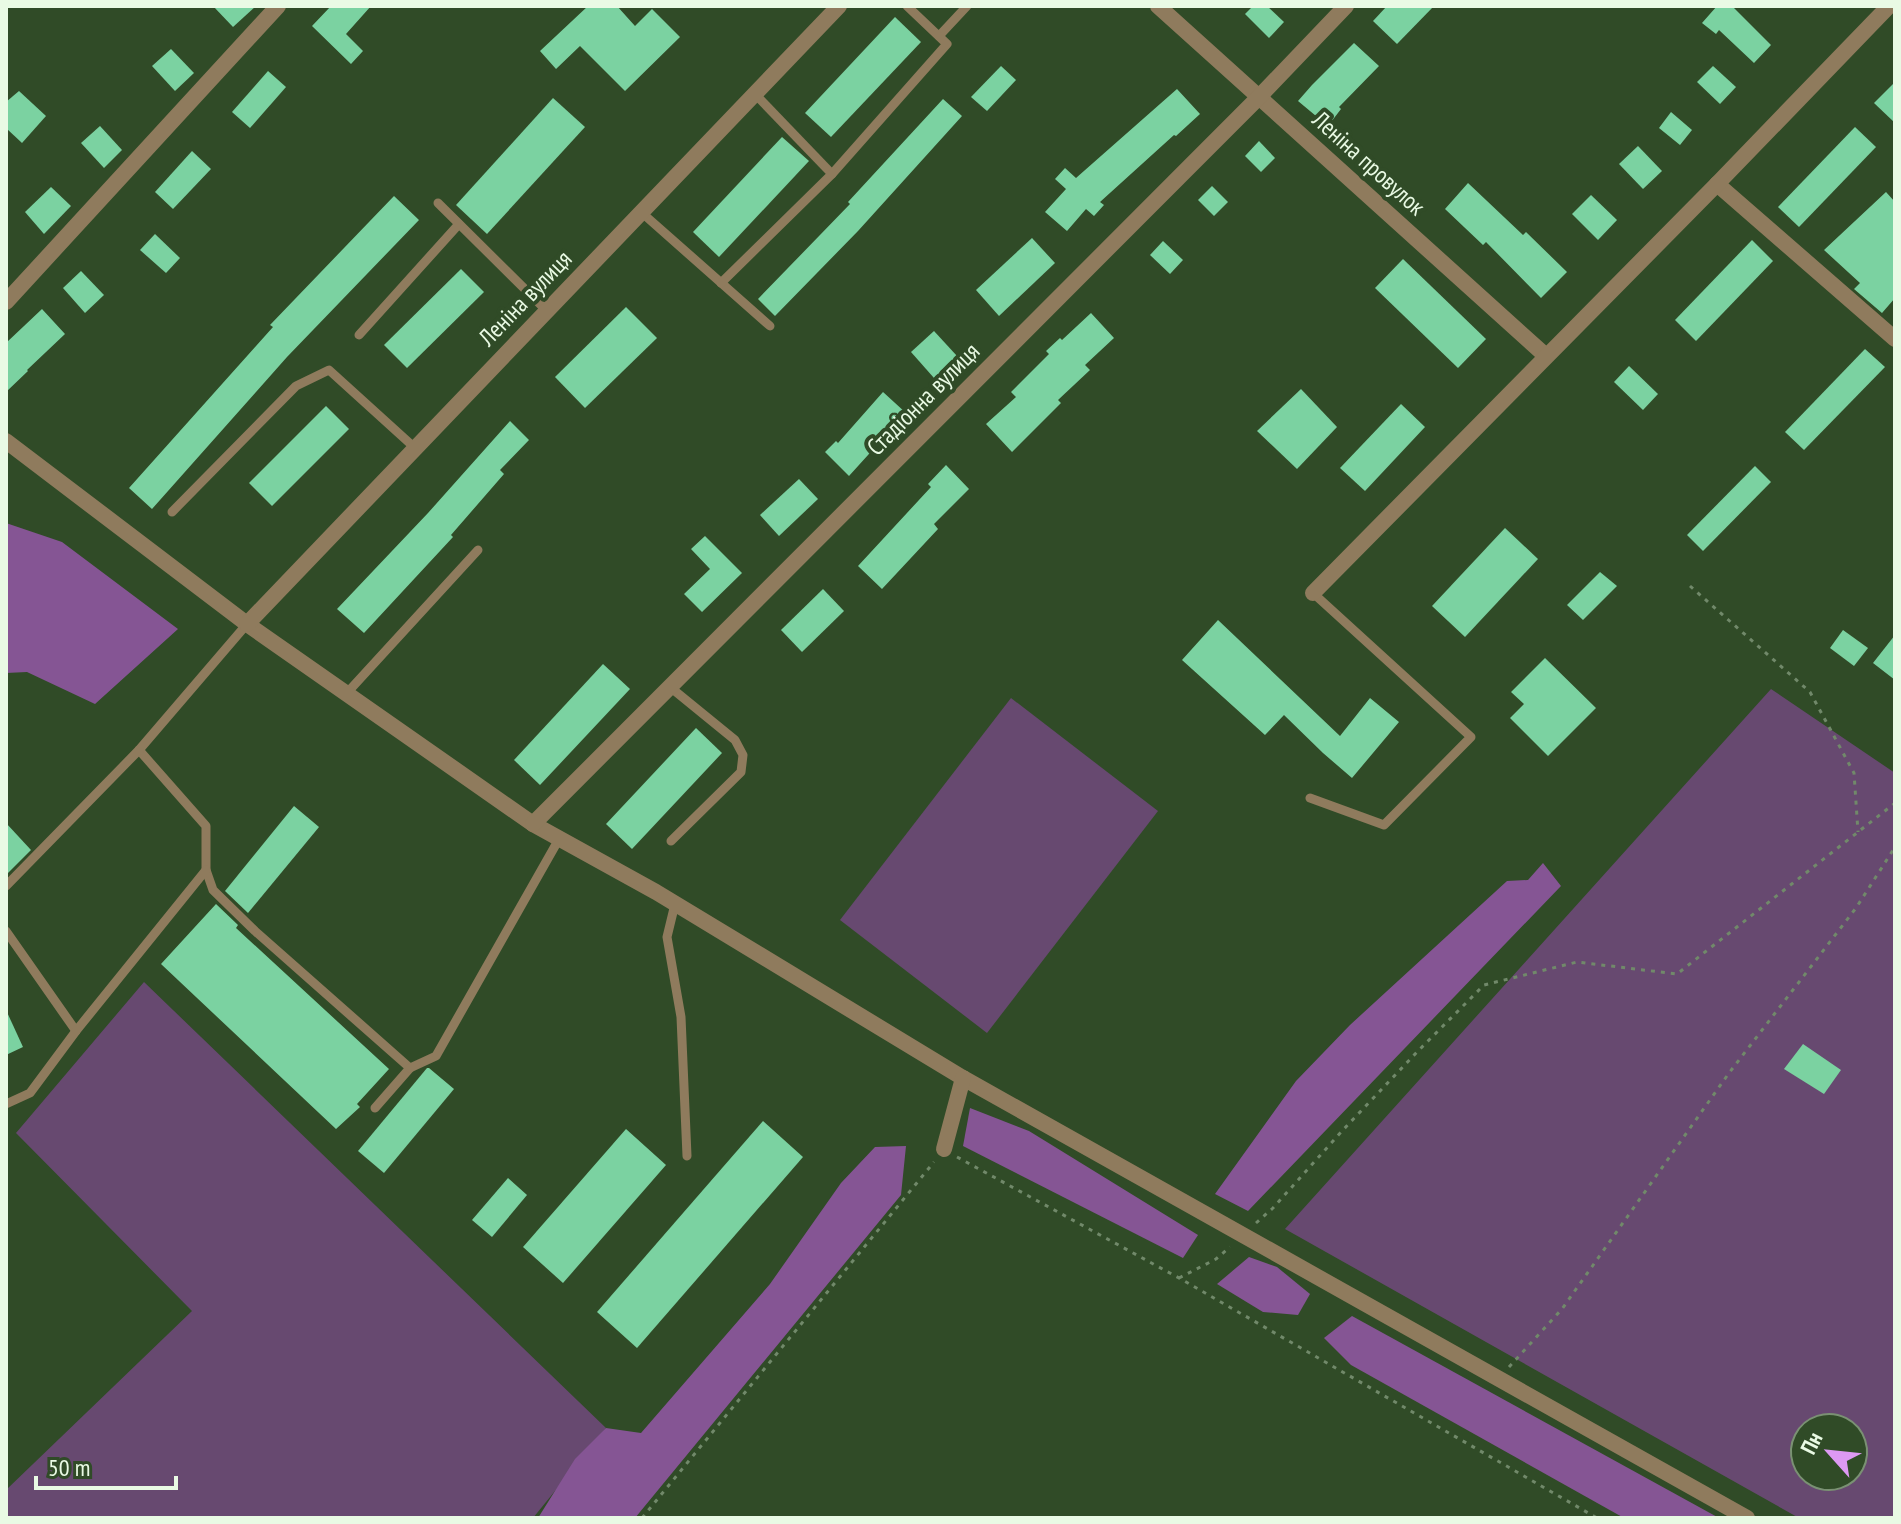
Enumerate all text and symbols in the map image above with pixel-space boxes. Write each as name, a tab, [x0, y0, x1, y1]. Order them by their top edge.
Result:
street label: Леніна провулок	[1305, 103, 1433, 222]
street label: Леніна вулиця	[471, 244, 578, 353]
street label: Стадіонна вулиця	[860, 336, 986, 462]
north arrow	[1789, 1412, 1869, 1492]
text: Пн	[1794, 1427, 1828, 1459]
scale bar	[36, 1440, 176, 1490]
text: 50 m	[48, 1452, 90, 1483]

